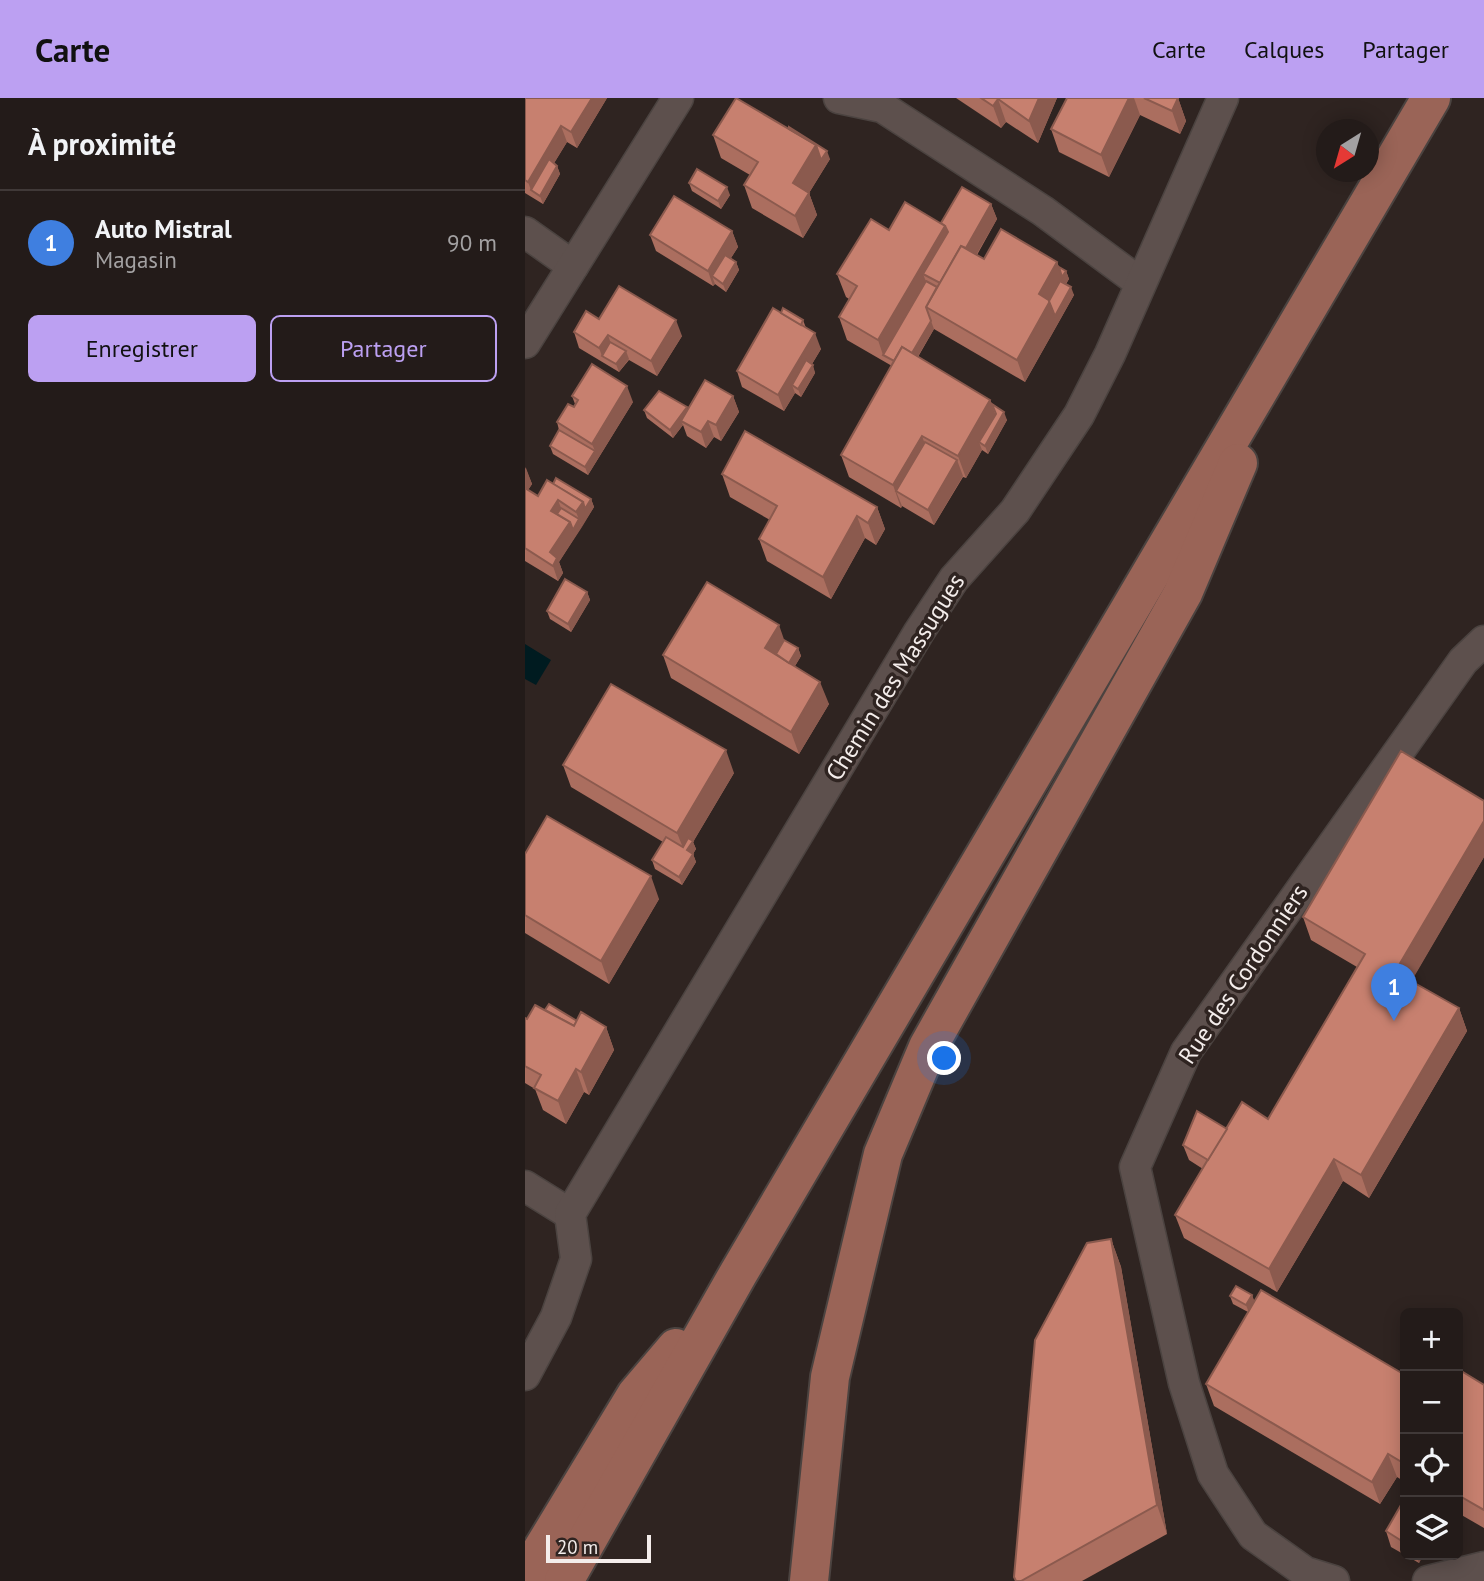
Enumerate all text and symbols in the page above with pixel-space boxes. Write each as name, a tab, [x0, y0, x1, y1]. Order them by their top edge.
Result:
text: Carte	[35, 28, 110, 71]
text: Carte	[1152, 34, 1206, 65]
text: Calques	[1244, 34, 1324, 65]
text: Partager	[1362, 34, 1449, 65]
north arrow	[1316, 119, 1379, 182]
text: À proximité	[28, 124, 176, 163]
text: Auto Mistral	[95, 212, 232, 245]
text: 1	[44, 228, 58, 257]
text: 90 m	[447, 228, 497, 257]
text: Magasin	[95, 245, 177, 274]
button: Enregistrer	[28, 315, 256, 382]
button: Partager	[270, 315, 497, 382]
street label: Chemin des Massugues	[819, 568, 971, 786]
street label: Rue des Cordonniers	[1171, 878, 1315, 1070]
pin: 1	[1371, 963, 1417, 1021]
your location	[927, 1041, 961, 1075]
map controls	[1400, 1308, 1463, 1560]
button: +	[1400, 1308, 1463, 1371]
button: −	[1400, 1371, 1463, 1434]
button: locate	[1400, 1434, 1463, 1497]
button: layers	[1400, 1497, 1463, 1560]
scale bar	[546, 1532, 651, 1564]
text: 20 m	[557, 1535, 598, 1559]

